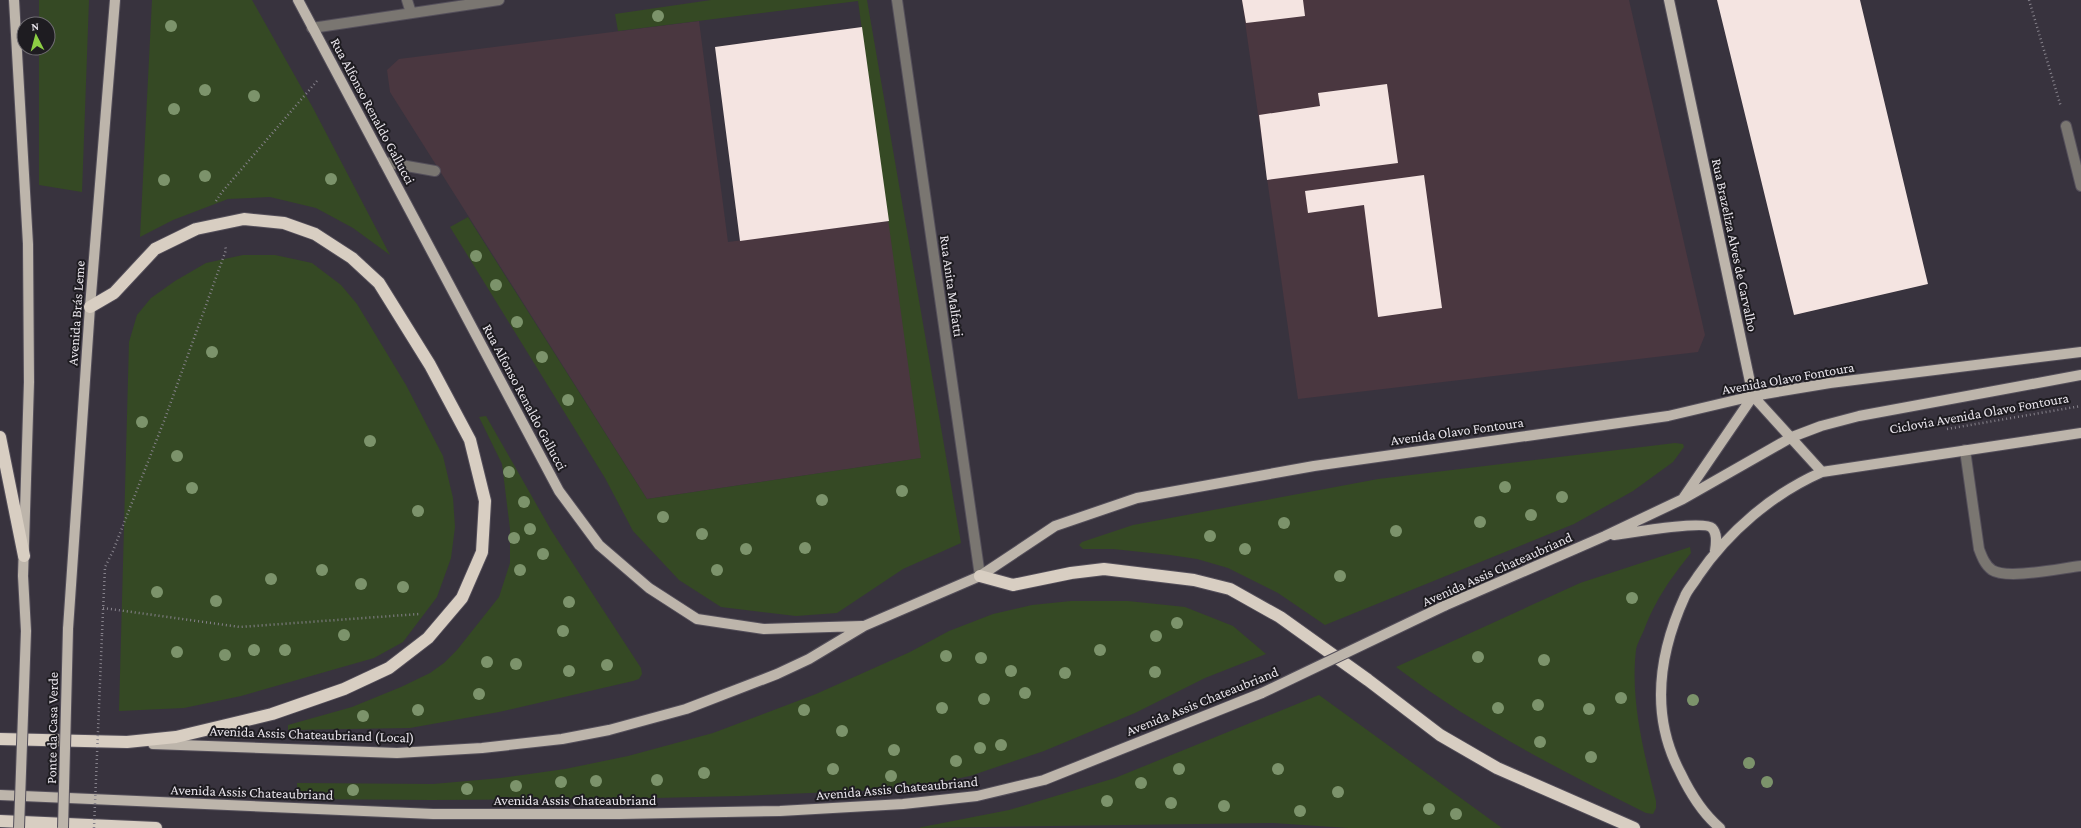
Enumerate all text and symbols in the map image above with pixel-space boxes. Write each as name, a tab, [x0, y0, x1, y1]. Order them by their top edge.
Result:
north arrow	[16, 16, 56, 56]
text: N	[31, 20, 40, 32]
street label: Rua Alfonso Renaldo Gallucci	[328, 35, 418, 187]
street label: Rua Brazeliza Alves de Carvalho	[1709, 157, 1761, 333]
street label: Rua Anita Malfatti	[937, 234, 967, 338]
street label: Avenida Brás Leme	[64, 260, 88, 366]
street label: Rua Alfonso Renaldo Gallucci	[480, 321, 570, 473]
street label: Avenida Olavo Fontoura	[1720, 358, 1856, 398]
street label: Ciclovia Avenida Olavo Fontoura	[1888, 389, 2070, 437]
street label: Avenida Olavo Fontoura	[1389, 414, 1525, 448]
street label: Avenida Assis Chateaubriand	[1419, 528, 1575, 609]
street label: Avenida Assis Chateaubriand	[1124, 663, 1281, 739]
street label: Ponte da Casa Verde	[43, 672, 61, 784]
street label: Avenida Assis Chateaubriand (Local)	[209, 722, 415, 747]
street label: Avenida Assis Chateaubriand	[815, 773, 979, 803]
street label: Avenida Assis Chateaubriand	[170, 781, 334, 803]
street label: Avenida Assis Chateaubriand	[494, 792, 657, 808]

